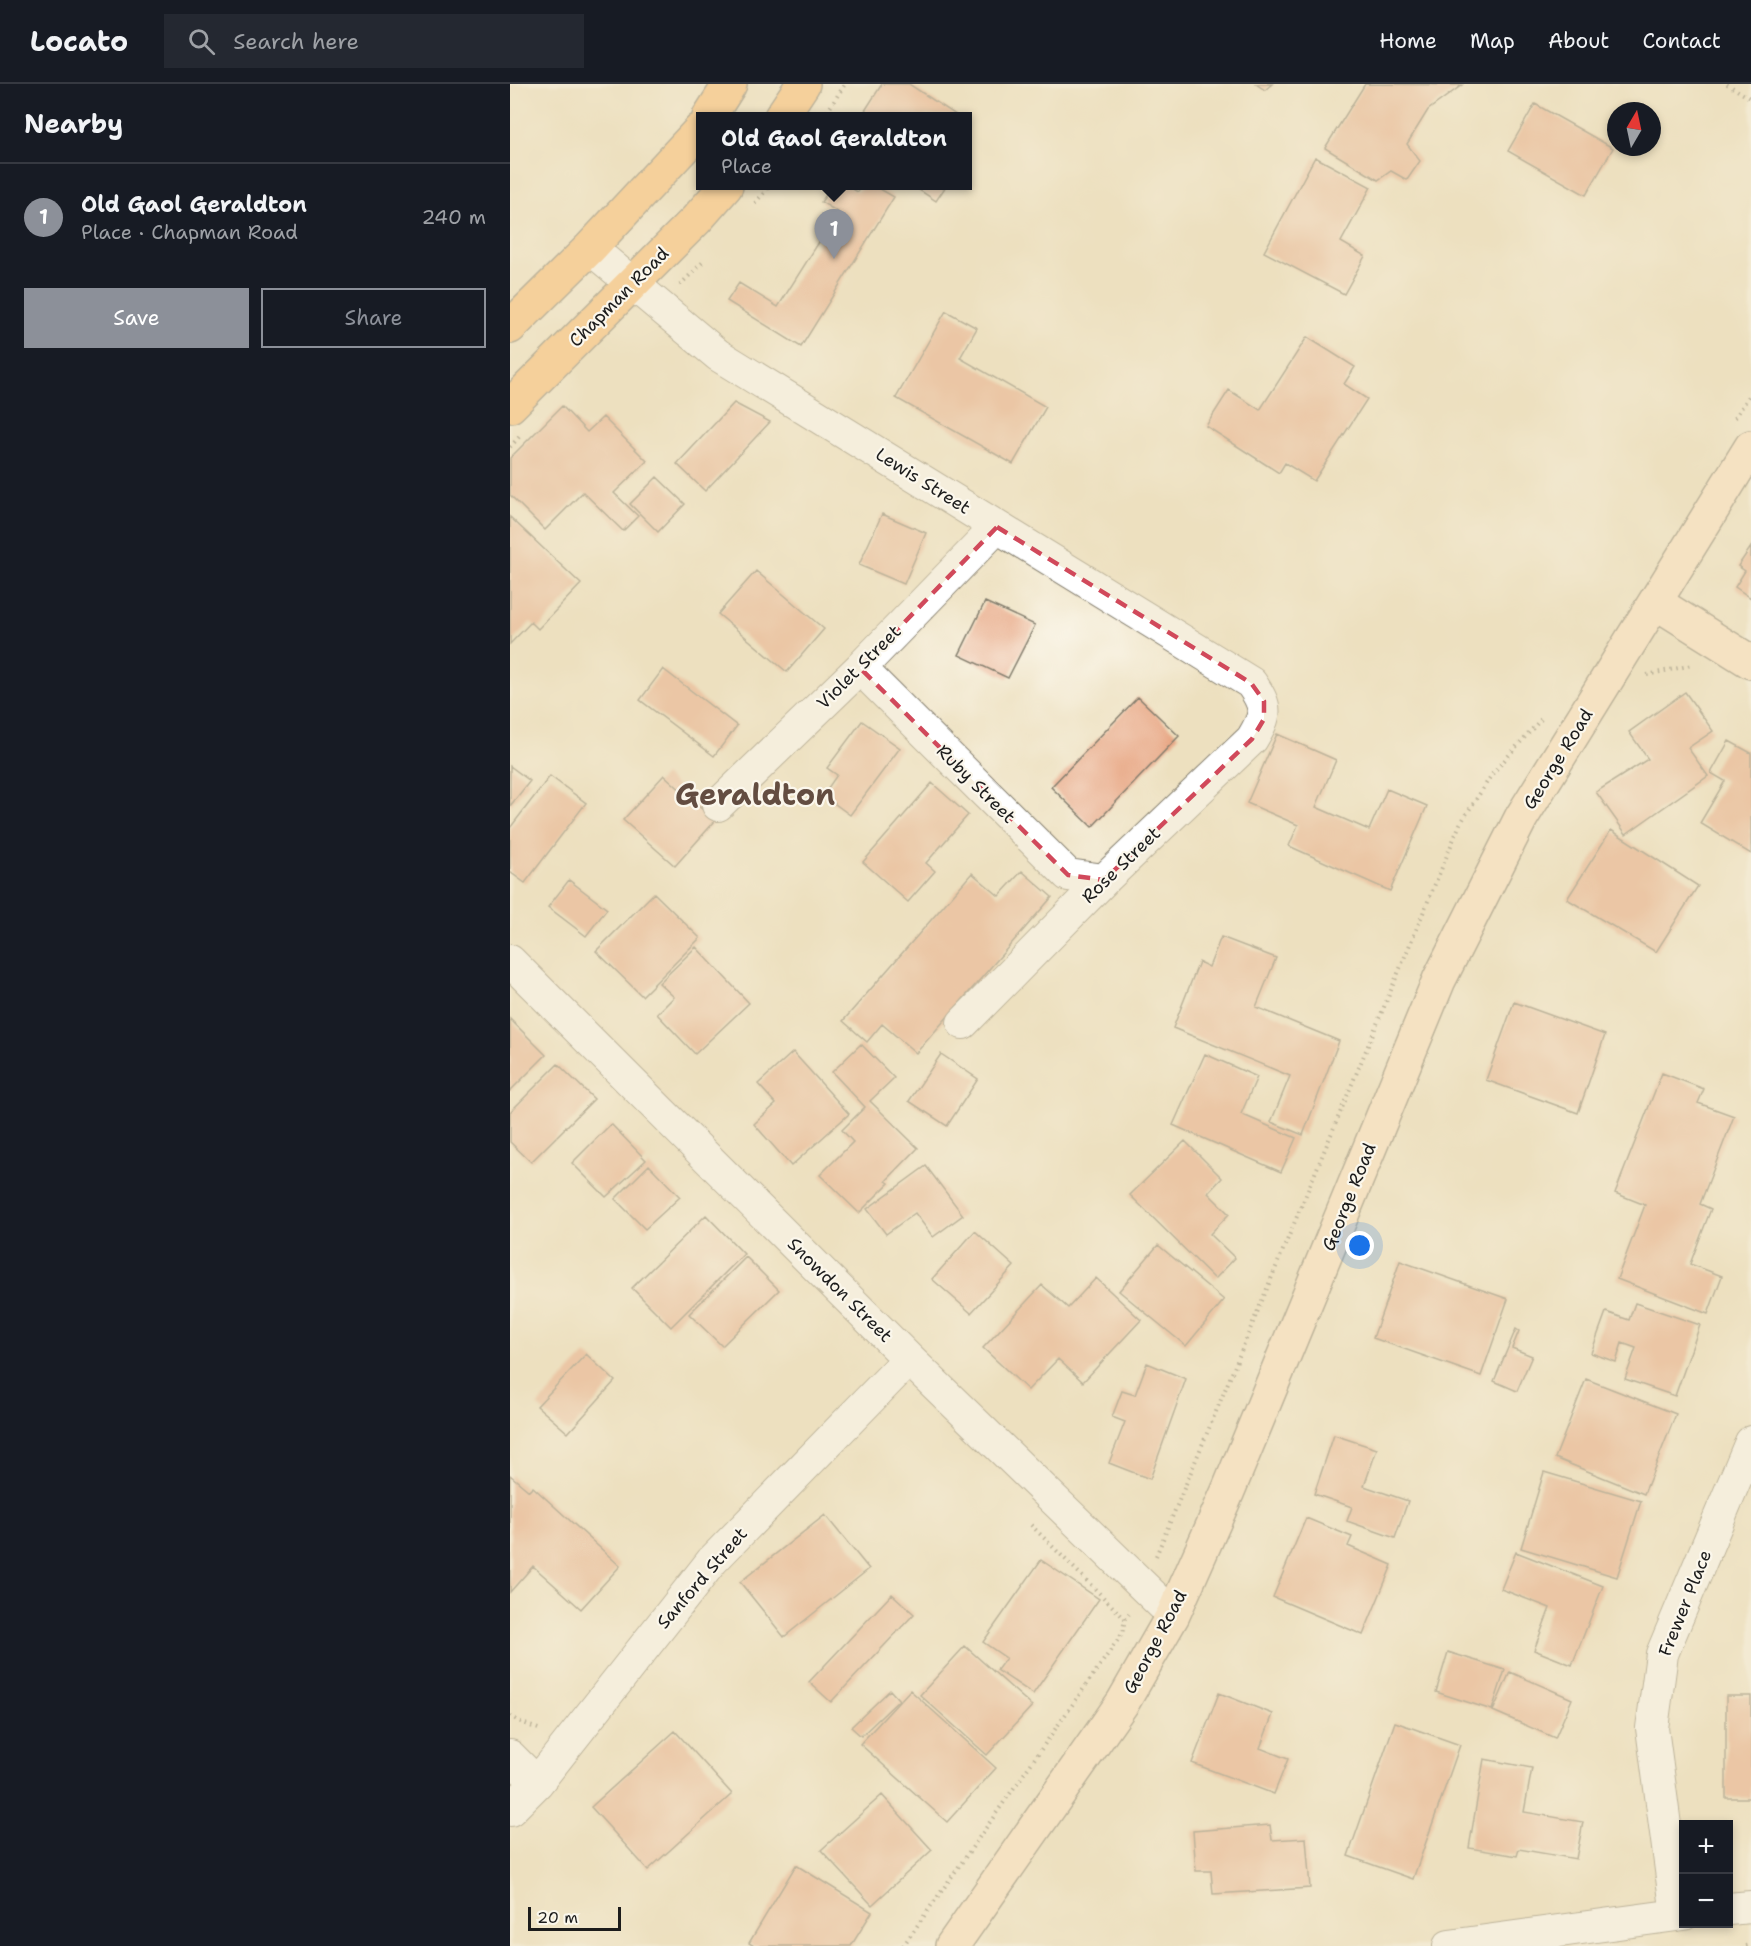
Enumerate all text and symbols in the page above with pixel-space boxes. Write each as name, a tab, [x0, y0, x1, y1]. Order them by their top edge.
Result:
search box	[164, 14, 584, 68]
text: Locato	[30, 22, 128, 60]
icon: search	[185, 25, 218, 58]
text: Search here	[233, 27, 359, 56]
text: Home	[1379, 27, 1437, 55]
text: Map	[1470, 27, 1515, 55]
text: About	[1548, 27, 1609, 55]
text: Contact	[1642, 27, 1721, 55]
north arrow	[1607, 102, 1661, 156]
text: Nearby	[24, 106, 123, 141]
popup	[696, 112, 972, 190]
text: Old Gaol Geraldton	[721, 124, 947, 153]
text: Place	[721, 153, 772, 179]
text: Old Gaol Geraldton	[81, 190, 307, 219]
text: 1	[39, 204, 48, 230]
text: 240 m	[421, 204, 486, 230]
pin: 1	[814, 210, 854, 259]
text: Place · Chapman Road	[81, 219, 298, 245]
street label: Chapman Road	[564, 242, 674, 352]
button: Save	[24, 288, 249, 348]
button: Share	[261, 288, 486, 348]
street label: Lewis Street	[871, 442, 975, 520]
street label: Violet Street	[812, 620, 906, 714]
street label: George Road	[1517, 704, 1599, 814]
street label: Ruby Street	[931, 739, 1021, 829]
district label: Geraldton	[675, 774, 835, 815]
street label: Rose Street	[1077, 821, 1166, 909]
street label: George Road	[1316, 1139, 1382, 1255]
your location	[1345, 1231, 1374, 1260]
street label: Snowdon Street	[782, 1232, 898, 1348]
street label: Sanford Street	[651, 1522, 753, 1634]
street label: Frewer Place	[1653, 1546, 1717, 1660]
street label: George Road	[1118, 1586, 1192, 1698]
map controls	[1679, 1820, 1733, 1928]
button: +	[1679, 1820, 1733, 1874]
button: −	[1679, 1874, 1733, 1928]
scale bar	[528, 1904, 621, 1932]
text: 20 m	[537, 1907, 578, 1928]

